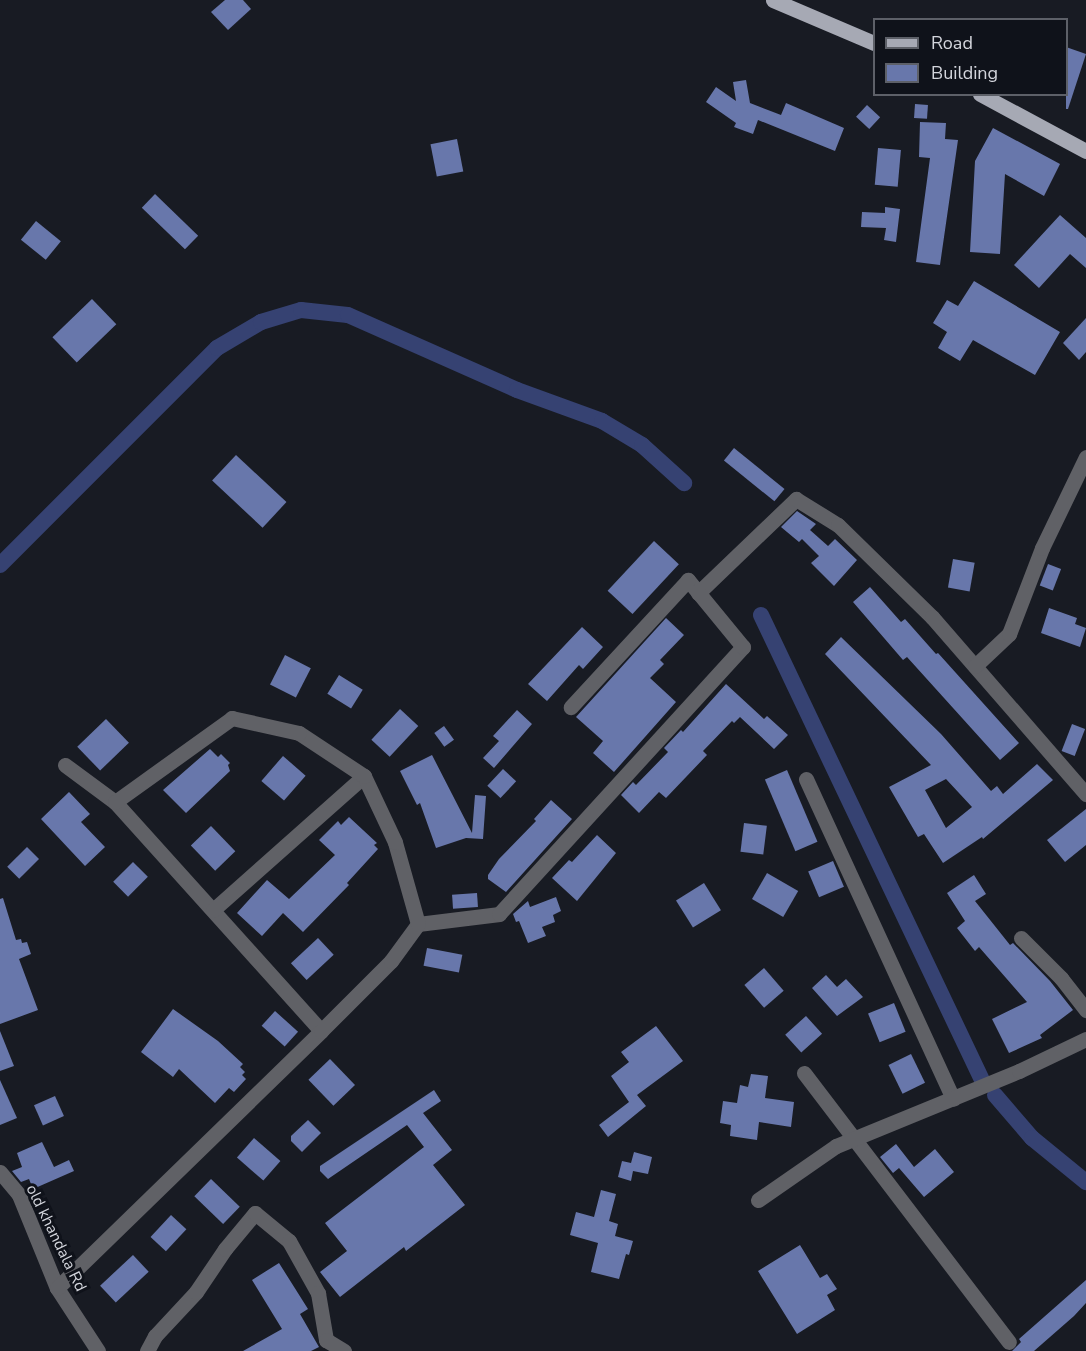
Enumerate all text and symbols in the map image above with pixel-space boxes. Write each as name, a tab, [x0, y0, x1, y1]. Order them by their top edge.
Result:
legend	[873, 18, 1068, 96]
text: Road	[931, 31, 973, 55]
text: Building	[931, 61, 998, 85]
street label: old khandala Rd	[22, 1181, 90, 1295]

